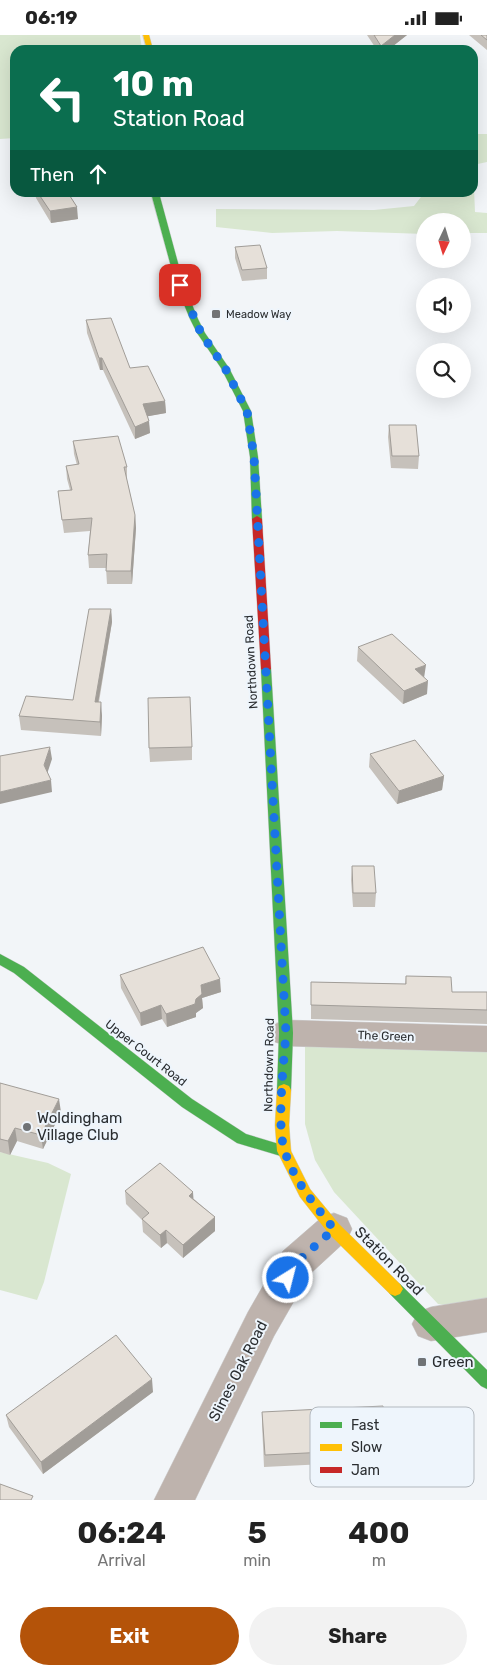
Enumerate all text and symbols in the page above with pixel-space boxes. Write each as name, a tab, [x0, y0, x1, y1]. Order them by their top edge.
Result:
text: 06:19	[25, 6, 77, 29]
text: 10 m	[113, 63, 194, 105]
icon: left	[30, 65, 95, 130]
text: Station Road	[113, 105, 245, 132]
icon: ahead	[84, 160, 112, 188]
text: Then	[30, 163, 74, 186]
north arrow	[416, 213, 471, 267]
map controls	[416, 213, 471, 398]
pin	[159, 264, 201, 306]
icon: arrive	[166, 271, 194, 299]
button: sound	[416, 278, 471, 333]
marker: Meadow Way	[210, 308, 222, 320]
place label: Meadow Way	[226, 308, 291, 321]
button: search	[416, 343, 471, 398]
street label: Northdown Road	[242, 615, 260, 709]
street label: Upper Court Road	[103, 1017, 189, 1089]
street label: Northdown Road	[261, 1018, 277, 1112]
street label: The Green	[357, 1028, 415, 1044]
place label: Woldingham Village Club	[37, 1109, 122, 1144]
marker: Woldingham Village Club	[21, 1121, 33, 1133]
street label: Station Road	[351, 1223, 427, 1299]
position arrow	[261, 1251, 313, 1303]
street label: Slines Oak Road	[205, 1318, 271, 1424]
place label: Green	[432, 1353, 474, 1371]
marker: Green	[416, 1356, 428, 1368]
legend	[310, 1407, 474, 1487]
text: Fast	[351, 1417, 380, 1434]
text: Slow	[351, 1439, 382, 1456]
text: Jam	[351, 1462, 380, 1479]
text: 06:24	[77, 1515, 166, 1551]
text: 5	[247, 1515, 267, 1551]
text: 400	[348, 1515, 410, 1551]
text: Arrival	[98, 1551, 146, 1570]
text: min	[243, 1551, 271, 1570]
text: m	[372, 1551, 386, 1570]
button: Exit	[20, 1607, 239, 1665]
button: Share	[249, 1607, 467, 1665]

